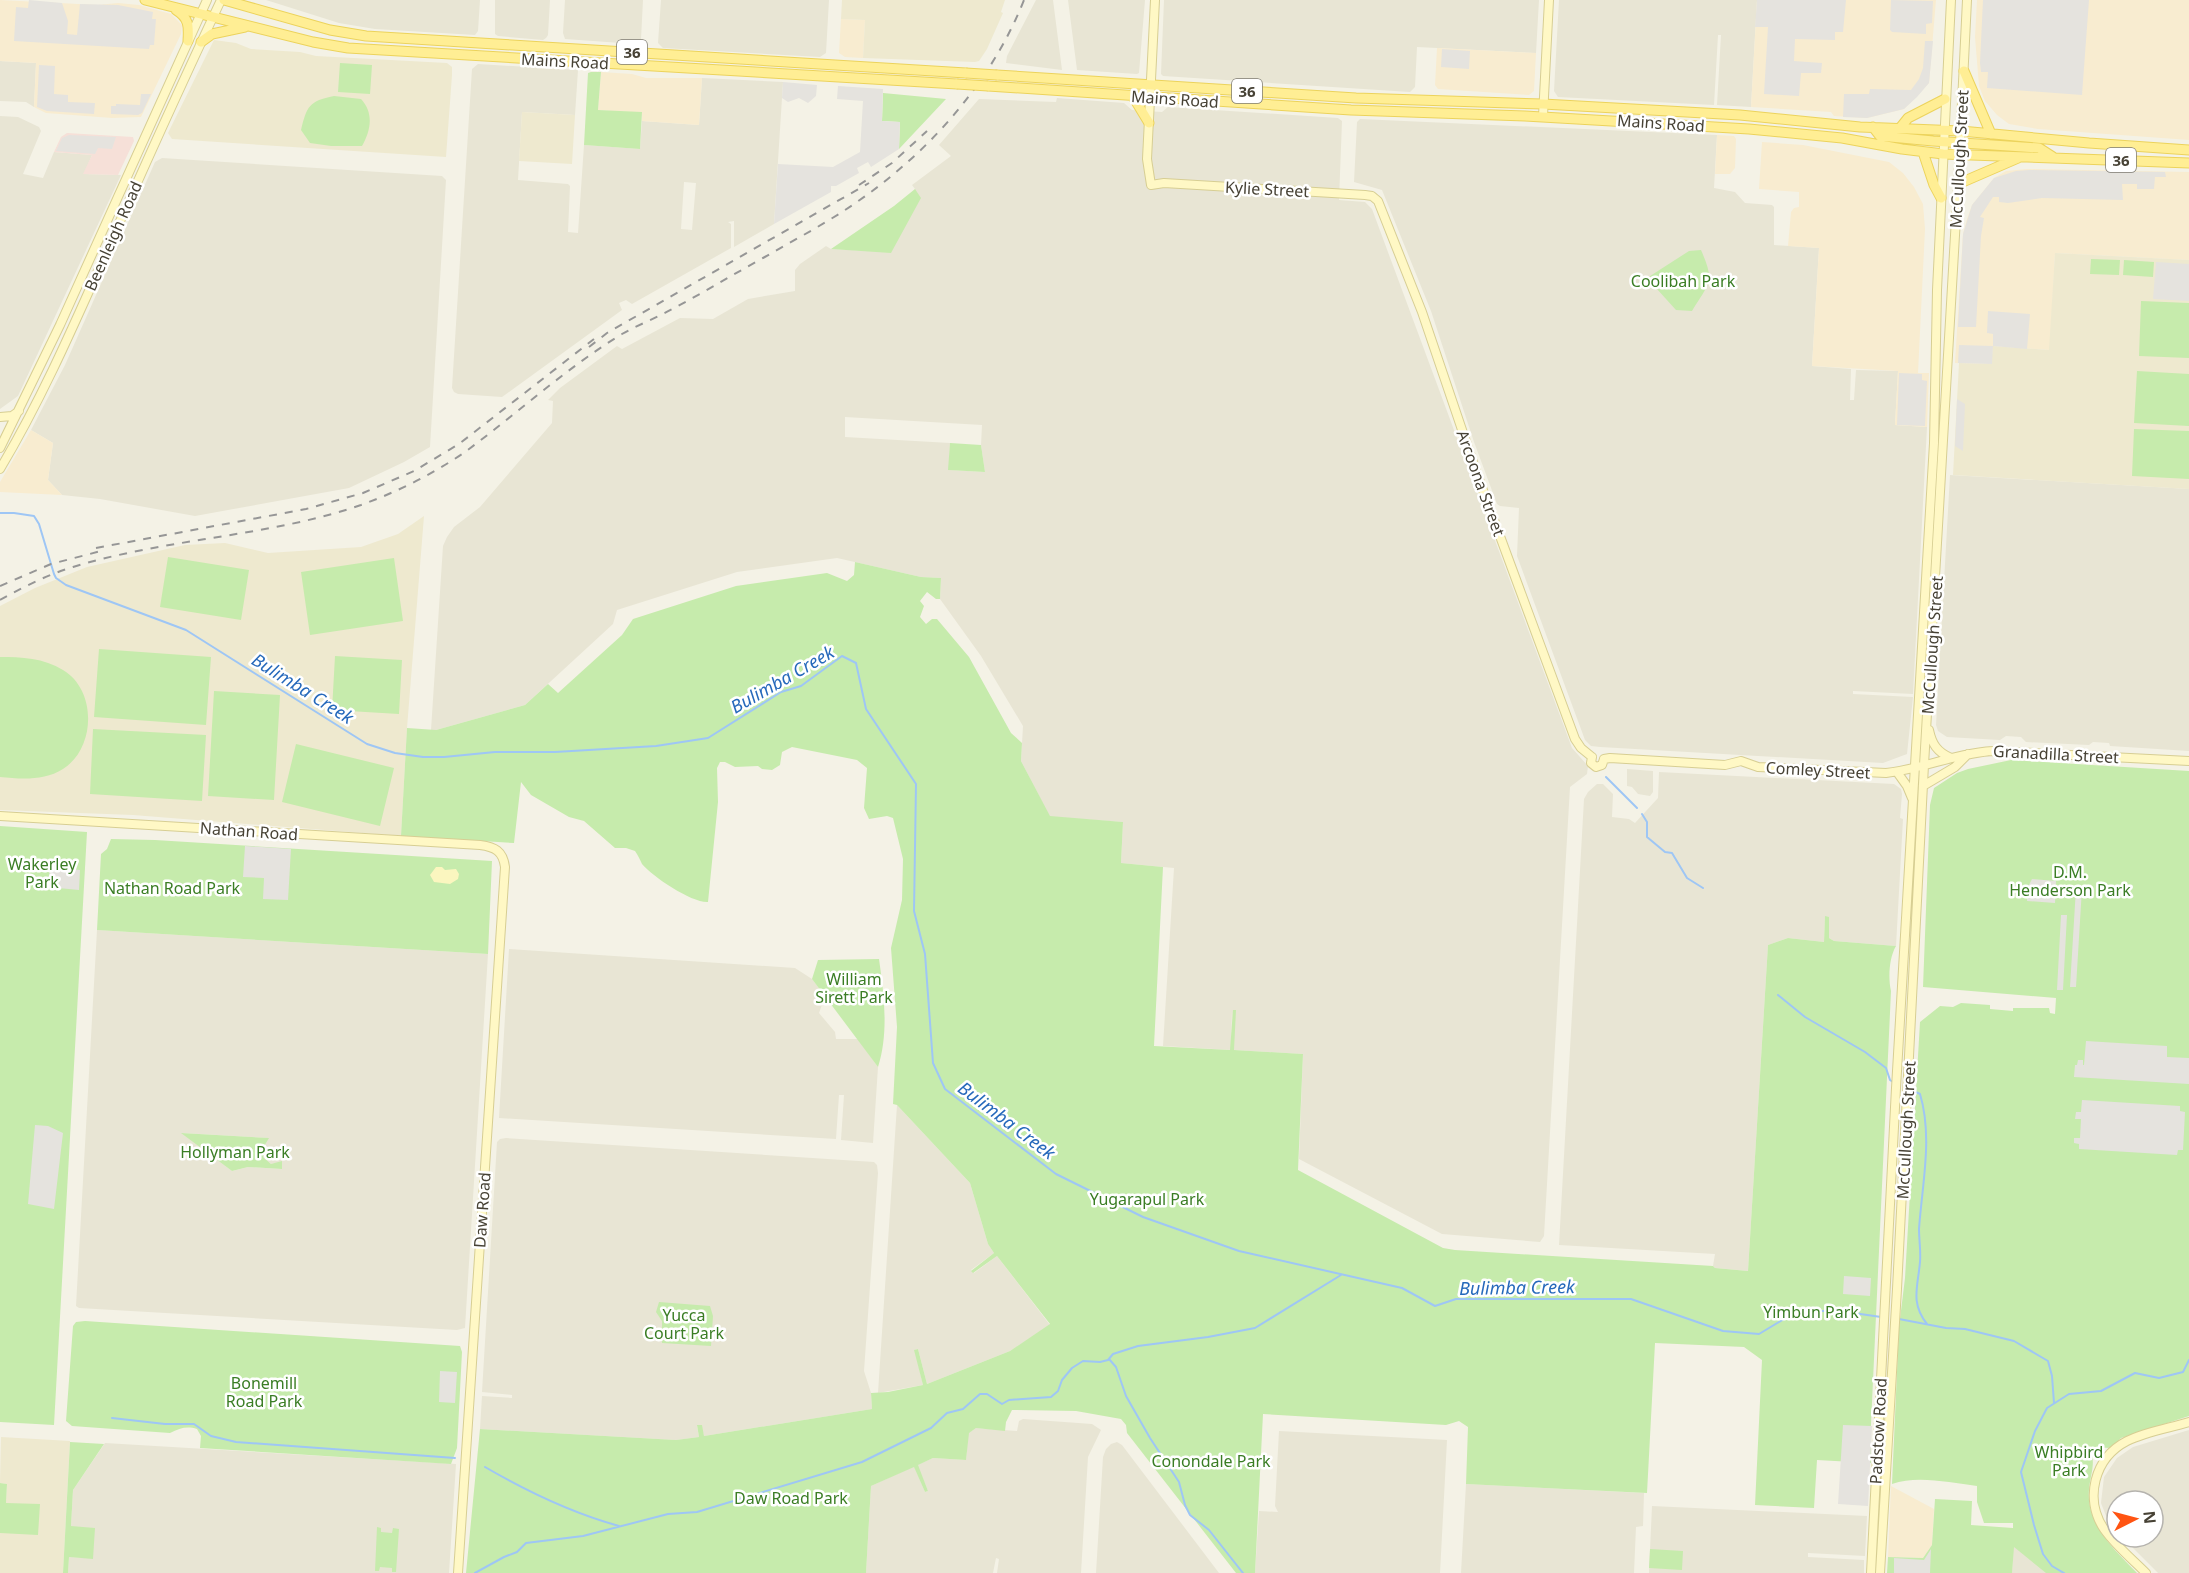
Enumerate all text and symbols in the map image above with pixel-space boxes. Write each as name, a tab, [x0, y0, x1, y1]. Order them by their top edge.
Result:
road number: 36	[617, 40, 647, 64]
street label: Mains Road	[521, 48, 609, 74]
road number: 36	[1232, 79, 1262, 103]
street label: Mains Road	[1130, 85, 1220, 113]
street label: McCullough Street	[1944, 89, 1974, 229]
street label: Mains Road	[1616, 109, 1706, 137]
road number: 36	[2106, 148, 2136, 172]
street label: Kylie Street	[1224, 176, 1310, 202]
street label: Beenleigh Road	[79, 178, 147, 294]
park label: Coolibah Park	[1631, 270, 1736, 292]
street label: Arcoona Street	[1452, 427, 1510, 539]
street label: McCullough Street	[1916, 575, 1948, 715]
water label: Bulimba Creek	[726, 639, 839, 718]
water label: Bulimba Creek	[248, 647, 359, 729]
street label: Granadilla Street	[1993, 740, 2120, 768]
street label: Comley Street	[1765, 756, 1871, 784]
street label: Nathan Road	[199, 817, 299, 845]
park label: Wakerley Park	[8, 853, 77, 893]
park label: D.M. Henderson Park	[2009, 861, 2131, 901]
park label: Nathan Road Park	[104, 877, 241, 899]
park label: William Sirett Park	[815, 968, 893, 1008]
street label: McCullough Street	[1891, 1060, 1921, 1200]
water label: Bulimba Creek	[954, 1076, 1061, 1165]
park label: Hollyman Park	[180, 1141, 290, 1163]
street label: Daw Road	[468, 1171, 496, 1249]
park label: Yugarapul Park	[1090, 1188, 1205, 1210]
water label: Bulimba Creek	[1459, 1274, 1576, 1300]
park label: Yimbun Park	[1763, 1301, 1859, 1323]
park label: Yucca Court Park	[644, 1304, 724, 1344]
park label: Bonemill Road Park	[226, 1372, 303, 1412]
street label: Padstow Road	[1864, 1377, 1892, 1485]
park label: Whipbird Park	[2035, 1441, 2103, 1481]
park label: Conondale Park	[1151, 1450, 1271, 1472]
park label: Daw Road Park	[734, 1487, 848, 1509]
north arrow	[2105, 1489, 2165, 1549]
text: N	[2138, 1510, 2162, 1525]

